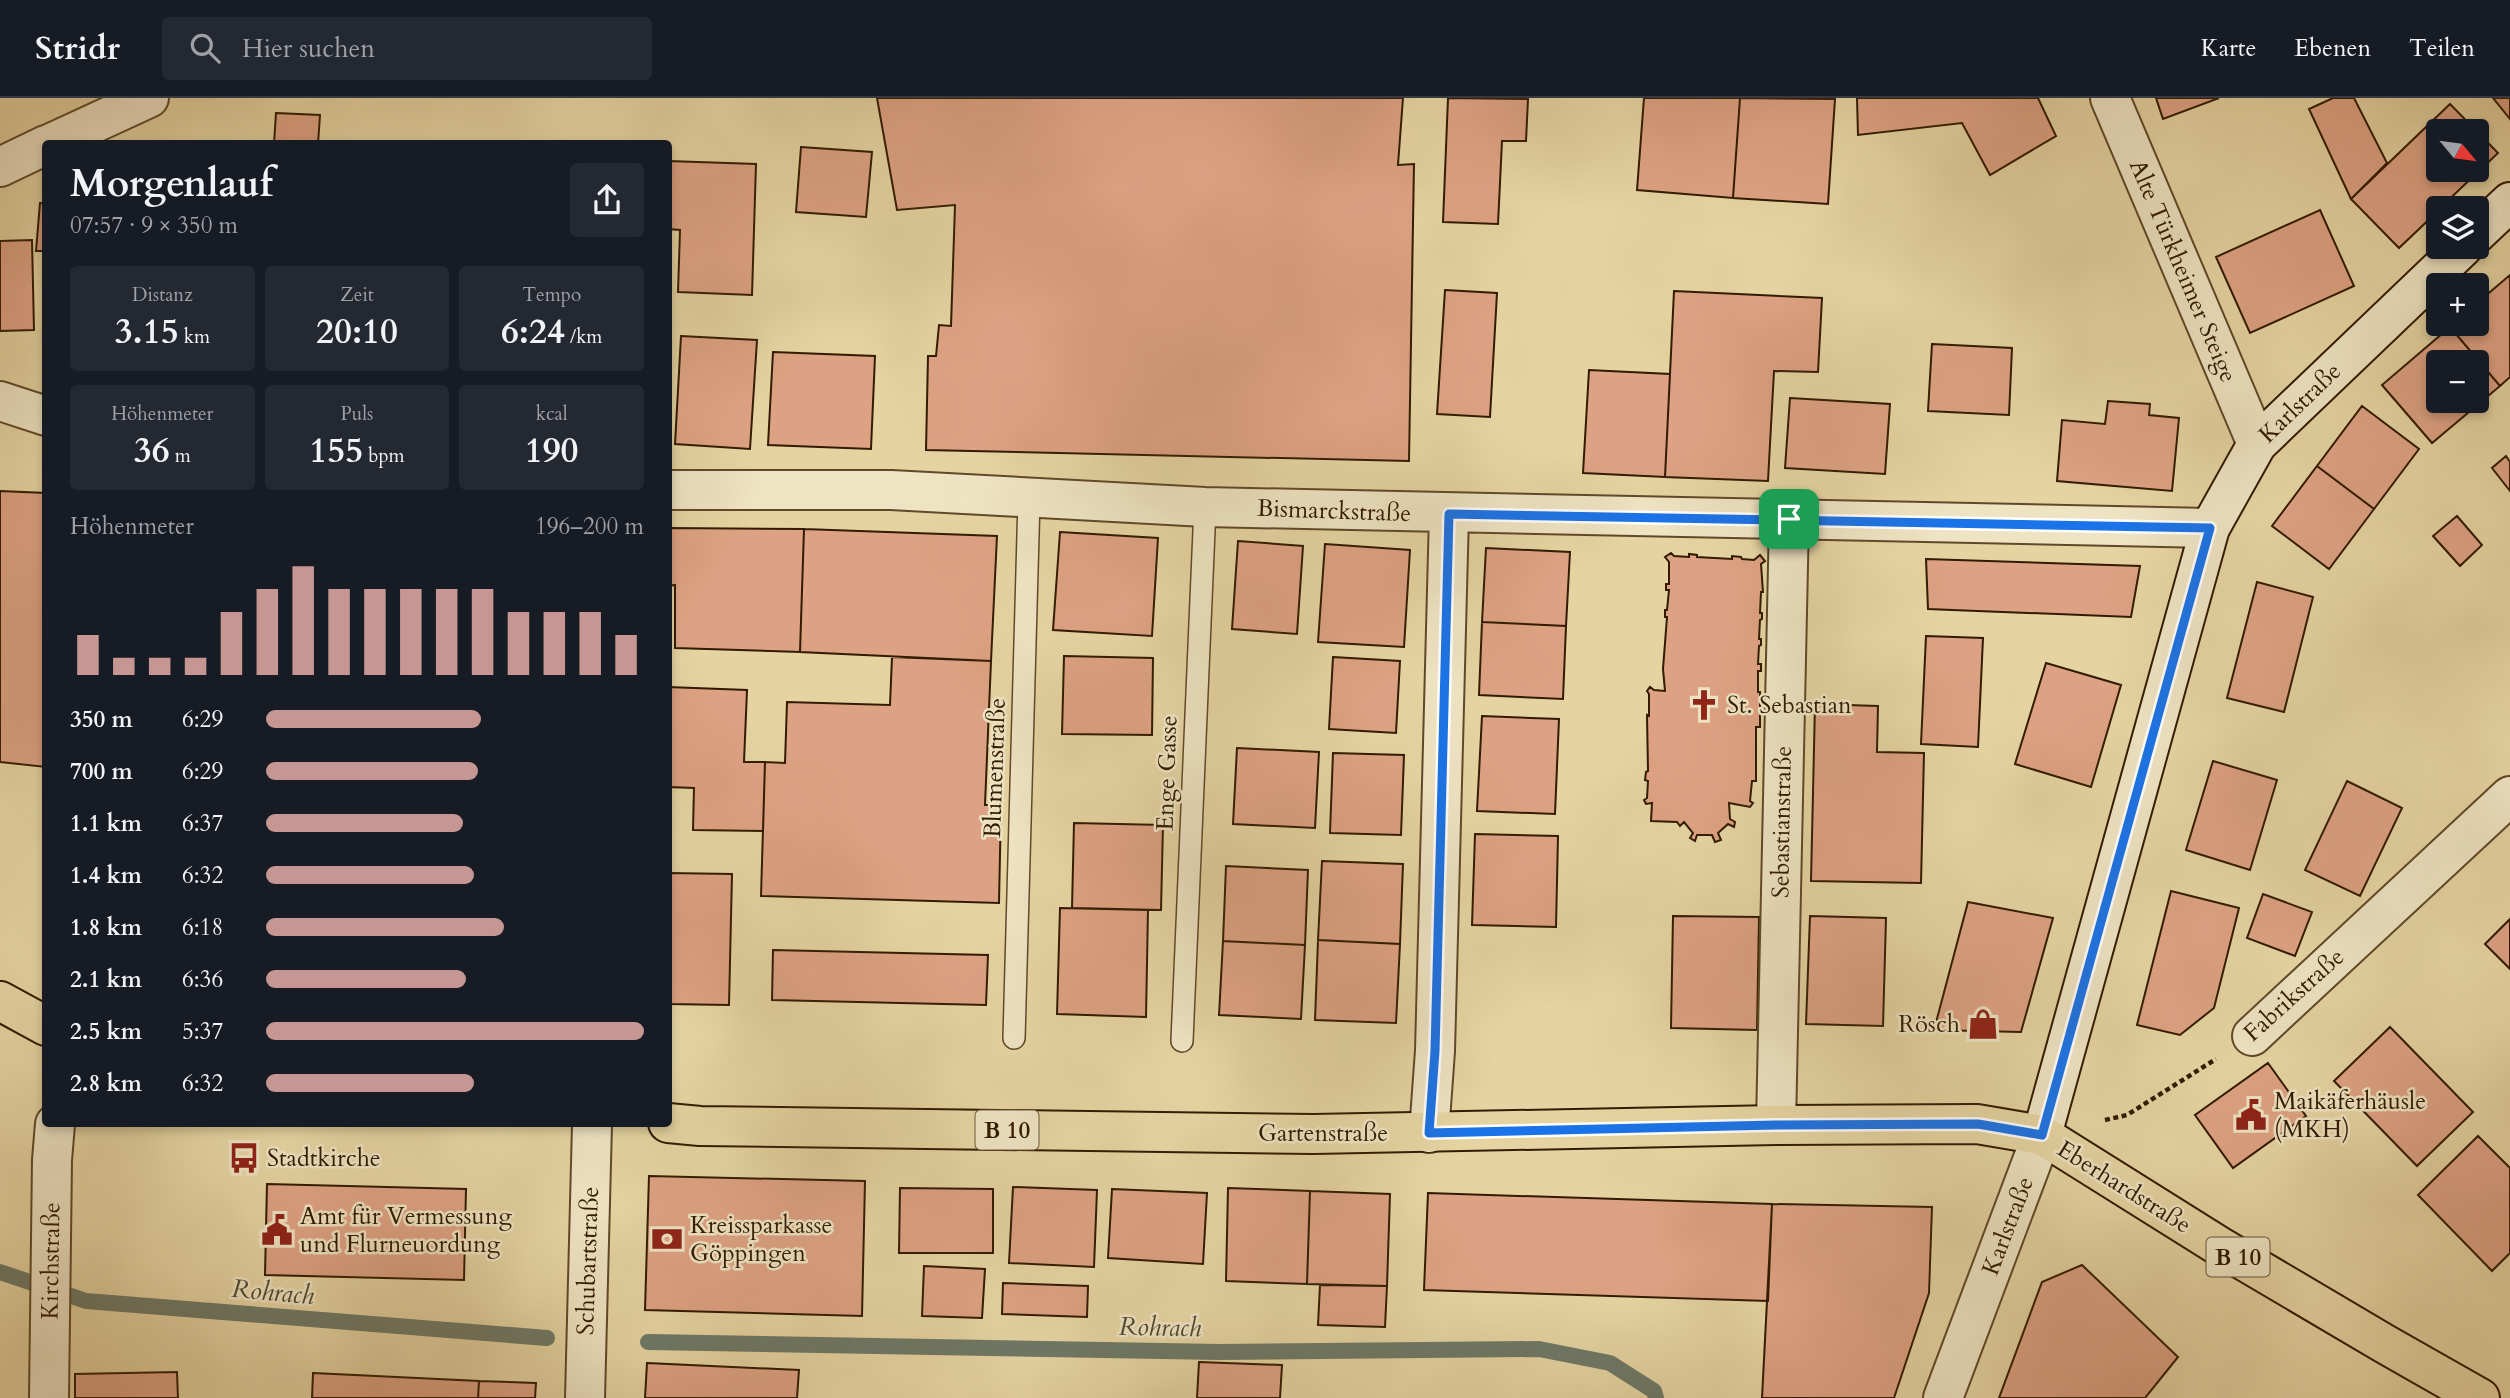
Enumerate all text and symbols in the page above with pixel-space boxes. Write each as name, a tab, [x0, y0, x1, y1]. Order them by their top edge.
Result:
search box	[162, 17, 652, 80]
text: Stridr	[35, 26, 120, 71]
icon: search	[186, 29, 224, 67]
text: Hier suchen	[242, 31, 375, 66]
text: Karte	[2201, 32, 2256, 65]
text: Ebenen	[2294, 32, 2371, 65]
text: Teilen	[2409, 32, 2475, 65]
north arrow	[2426, 119, 2488, 182]
map controls	[2426, 119, 2489, 413]
street label: Alte Türkheimer Steige	[2121, 154, 2245, 388]
text: Morgenlauf	[70, 158, 273, 210]
button: share	[570, 163, 644, 237]
button: layers	[2426, 196, 2489, 259]
text: 07:57 · 9 × 350 m	[70, 210, 238, 241]
button: +	[2426, 273, 2489, 336]
text: Distanz	[132, 282, 193, 308]
text: Zeit	[340, 282, 374, 308]
text: Tempo	[522, 282, 581, 308]
text: 3.15	[115, 308, 179, 356]
text: 20:10	[316, 308, 398, 356]
text: 6:24	[501, 308, 565, 356]
text: km	[179, 324, 210, 350]
text: /km	[565, 324, 602, 350]
button: −	[2426, 350, 2489, 413]
street label: Karlstraße	[2251, 355, 2349, 451]
text: Höhenmeter	[111, 401, 213, 427]
text: Puls	[341, 401, 373, 427]
text: kcal	[536, 401, 568, 427]
text: 36	[134, 427, 170, 475]
text: 155	[309, 427, 363, 475]
text: 190	[525, 427, 579, 475]
text: m	[170, 443, 191, 469]
text: bpm	[363, 443, 405, 469]
pin	[1759, 489, 1819, 549]
street label: Bismarckstraße	[1256, 492, 1412, 530]
icon: arrive	[1770, 500, 1808, 538]
text: Höhenmeter	[70, 511, 194, 542]
text: 196–200 m	[535, 511, 644, 542]
church icon: St. Sebastian	[1687, 688, 1721, 722]
place label: St. Sebastian	[1727, 689, 1852, 722]
street label: Blumenstraße	[976, 697, 1014, 839]
text: 350 m	[70, 704, 133, 735]
text: 6:29	[182, 704, 223, 735]
street label: Enge Gasse	[1148, 715, 1186, 831]
street label: Sebastianstraße	[1764, 745, 1800, 899]
text: 700 m	[70, 756, 133, 787]
text: 6:29	[182, 756, 223, 787]
text: 1.1 km	[70, 808, 142, 839]
text: 6:37	[182, 808, 223, 839]
text: 1.4 km	[70, 860, 142, 891]
text: 6:32	[182, 860, 223, 891]
text: 1.8 km	[70, 912, 142, 943]
text: 6:18	[182, 912, 223, 943]
street label: Fabrikstraße	[2236, 941, 2352, 1049]
text: 2.1 km	[70, 964, 142, 995]
text: 6:36	[182, 964, 223, 995]
shop icon: Rösch	[1966, 1007, 2000, 1041]
place label: Rösch	[1898, 1008, 1960, 1041]
text: 2.5 km	[70, 1016, 142, 1047]
text: 5:37	[182, 1016, 223, 1047]
text: 2.8 km	[70, 1068, 142, 1099]
text: 6:32	[182, 1068, 223, 1099]
place label: Maikäferhäusle (MKH)	[2274, 1085, 2426, 1146]
public building icon: Maikäferhäusle (MKH)	[2234, 1098, 2268, 1132]
road number: B 10	[976, 1110, 1038, 1149]
street label: Gartenstraße	[1258, 1117, 1388, 1150]
street label: Eberhardstraße	[2051, 1133, 2197, 1241]
bus stop icon: Stadtkirche	[227, 1141, 261, 1175]
place label: Stadtkirche	[267, 1142, 381, 1175]
street label: Karlstraße	[1974, 1172, 2042, 1280]
street label: Schubartstraße	[569, 1186, 607, 1336]
place label: Amt für Vermessung und Flurneuordung	[300, 1200, 512, 1261]
street label: Kirchstraße	[33, 1202, 69, 1320]
place label: Kreissparkasse Göppingen	[690, 1209, 832, 1270]
public building icon: Amt für Vermessung und Flurneuordung	[260, 1213, 294, 1247]
bank icon: Kreissparkasse Göppingen	[650, 1222, 684, 1256]
road number: B 10	[2206, 1238, 2270, 1276]
water label: Rohrach	[230, 1271, 316, 1313]
water label: Rohrach	[1118, 1309, 1202, 1345]

